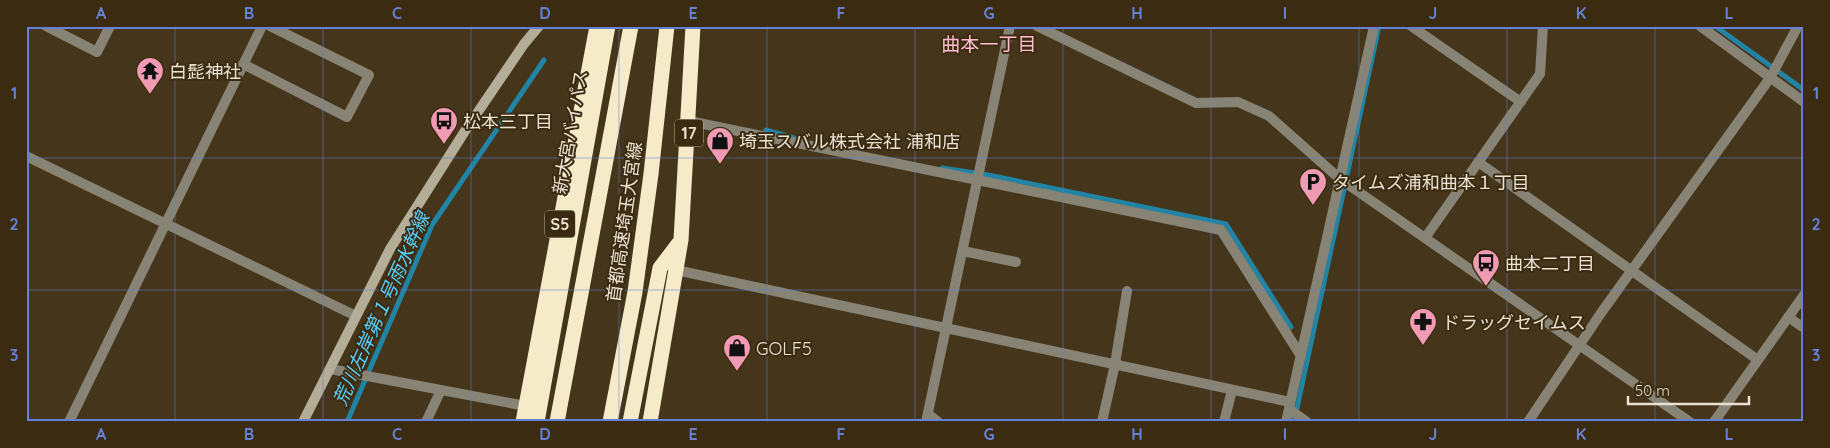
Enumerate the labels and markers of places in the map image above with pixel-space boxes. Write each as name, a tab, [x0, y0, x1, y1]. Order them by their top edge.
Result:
temple icon: 白髭神社	[135, 56, 165, 95]
place label: 白髭神社	[169, 60, 241, 83]
bus stop icon: 松本三丁目	[429, 106, 459, 145]
place label: 松本三丁目	[463, 110, 553, 133]
shop icon: 埼玉スバル株式会社 浦和店	[705, 126, 735, 165]
place label: 埼玉スバル株式会社 浦和店	[739, 130, 960, 153]
parking icon: タイムズ浦和曲本１丁目	[1298, 167, 1328, 206]
place label: タイムズ浦和曲本１丁目	[1332, 171, 1530, 194]
bus stop icon: 曲本二丁目	[1471, 248, 1501, 287]
place label: 曲本二丁目	[1505, 252, 1595, 275]
pharmacy icon: ドラッグセイムス	[1408, 307, 1438, 346]
place label: ドラッグセイムス	[1442, 311, 1586, 334]
shop icon: GOLF5	[722, 333, 752, 372]
place label: GOLF5	[756, 337, 812, 360]

